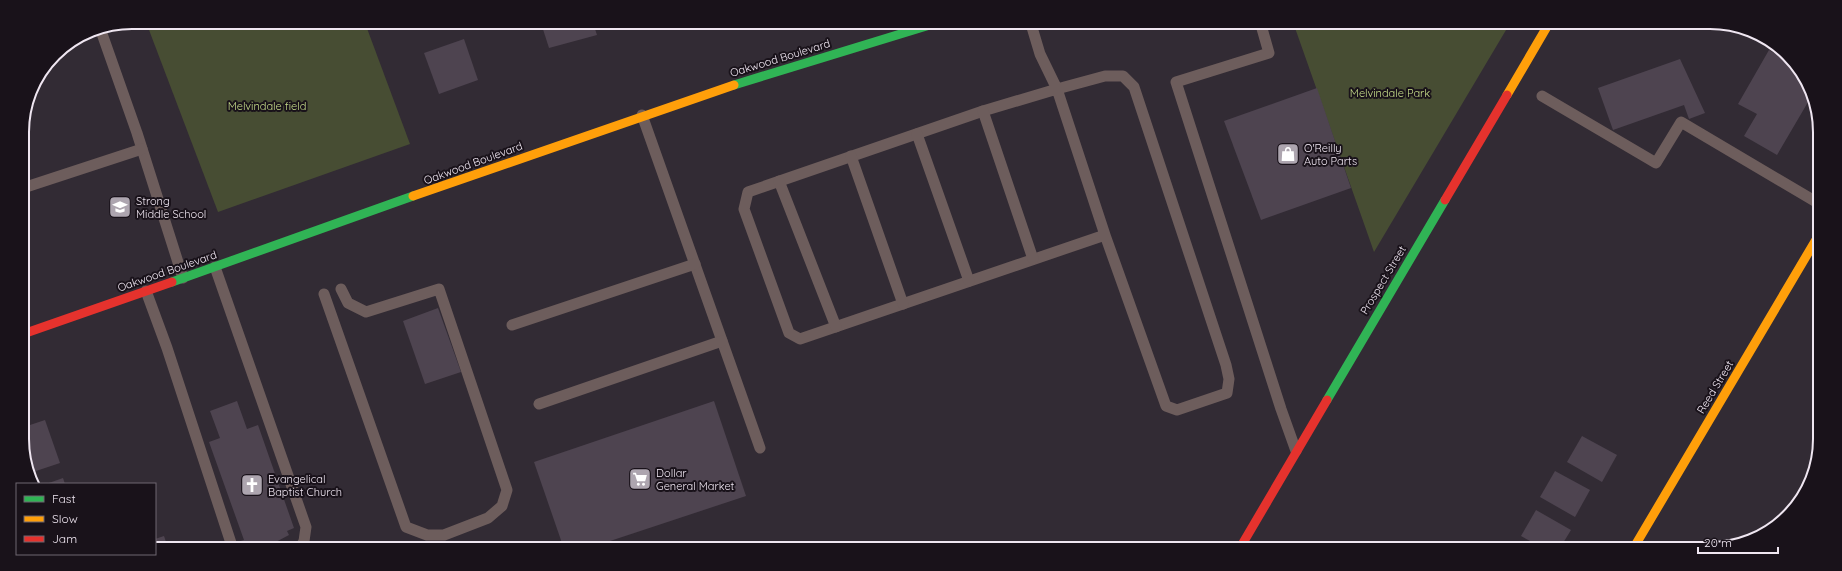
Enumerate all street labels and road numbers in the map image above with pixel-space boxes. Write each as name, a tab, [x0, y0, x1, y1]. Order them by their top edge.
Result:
street label: Oakwood Boulevard	[728, 36, 832, 80]
street label: Oakwood Boulevard	[422, 139, 524, 187]
street label: Prospect Street	[1357, 243, 1409, 317]
street label: Oakwood Boulevard	[116, 247, 218, 295]
street label: Reed Street	[1694, 358, 1736, 416]

